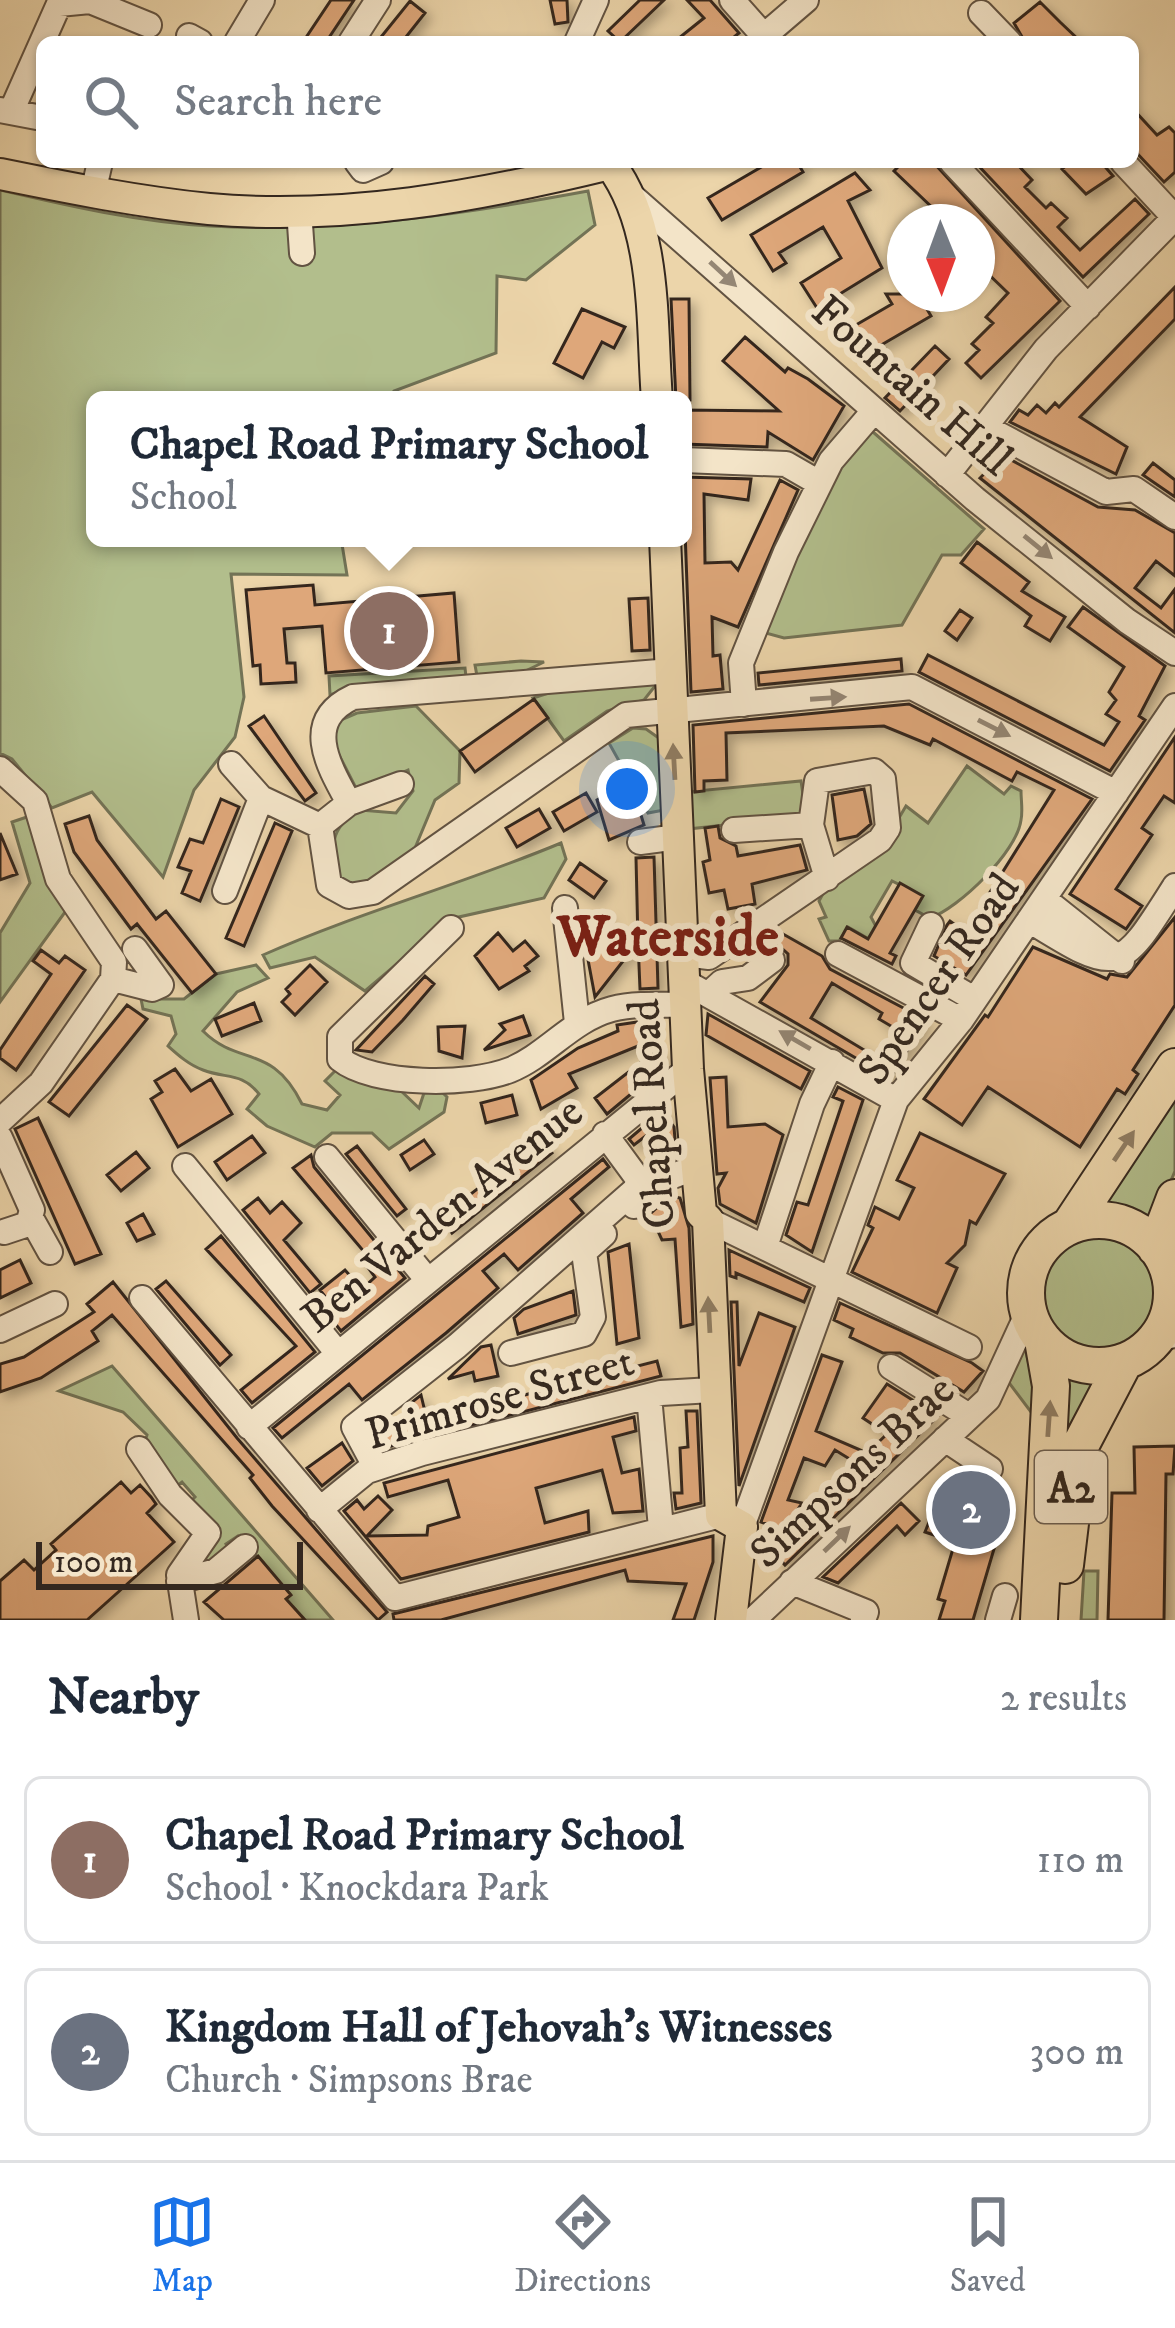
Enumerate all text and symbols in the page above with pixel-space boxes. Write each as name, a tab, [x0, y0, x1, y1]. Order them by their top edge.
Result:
search box	[36, 36, 1139, 168]
icon: search	[78, 69, 144, 135]
text: Search here	[174, 74, 382, 130]
north arrow	[887, 204, 995, 312]
one-way arrow	[708, 260, 737, 288]
street label: Fountain Hill	[799, 284, 1023, 489]
popup	[86, 391, 692, 547]
text: Chapel Road Primary School	[130, 417, 648, 473]
text: School	[130, 473, 237, 522]
one-way arrow	[1023, 534, 1054, 560]
pin: 1	[350, 586, 428, 676]
one-way arrow	[810, 689, 847, 708]
one-way arrow	[977, 718, 1011, 738]
one-way arrow	[664, 742, 683, 780]
your location	[597, 759, 657, 819]
street label: Spencer Road	[846, 863, 1033, 1096]
district label: Waterside	[556, 903, 779, 974]
street label: Chapel Road	[617, 996, 689, 1231]
one-way arrow	[778, 1030, 812, 1051]
street label: Ben Varden Avenue	[291, 1085, 595, 1346]
one-way arrow	[1113, 1130, 1135, 1163]
one-way arrow	[699, 1295, 718, 1333]
street label: Primrose Street	[359, 1334, 641, 1464]
street label: Simpsons Brae	[739, 1363, 967, 1581]
one-way arrow	[1040, 1399, 1059, 1437]
road number: A2	[1035, 1451, 1107, 1523]
pin: 2	[932, 1465, 1010, 1555]
one-way arrow	[822, 1525, 851, 1553]
scale bar	[36, 1536, 303, 1589]
text: 100 m	[54, 1542, 133, 1583]
text: Nearby	[48, 1666, 199, 1730]
text: 2 results	[1000, 1674, 1127, 1723]
text: Chapel Road Primary School	[165, 1808, 684, 1864]
text: 1	[83, 1836, 97, 1885]
text: 110 m	[1037, 1836, 1124, 1885]
text: School · Knockdara Park	[165, 1864, 549, 1913]
text: Kingdom Hall of Jehovah's Witnesses	[165, 2000, 832, 2056]
text: 2	[80, 2028, 100, 2077]
text: 300 m	[1030, 2028, 1124, 2077]
text: Church · Simpsons Brae	[165, 2056, 533, 2105]
tab: Map	[149, 2189, 215, 2302]
tab: Directions	[514, 2189, 651, 2302]
tab: Saved	[950, 2189, 1026, 2302]

